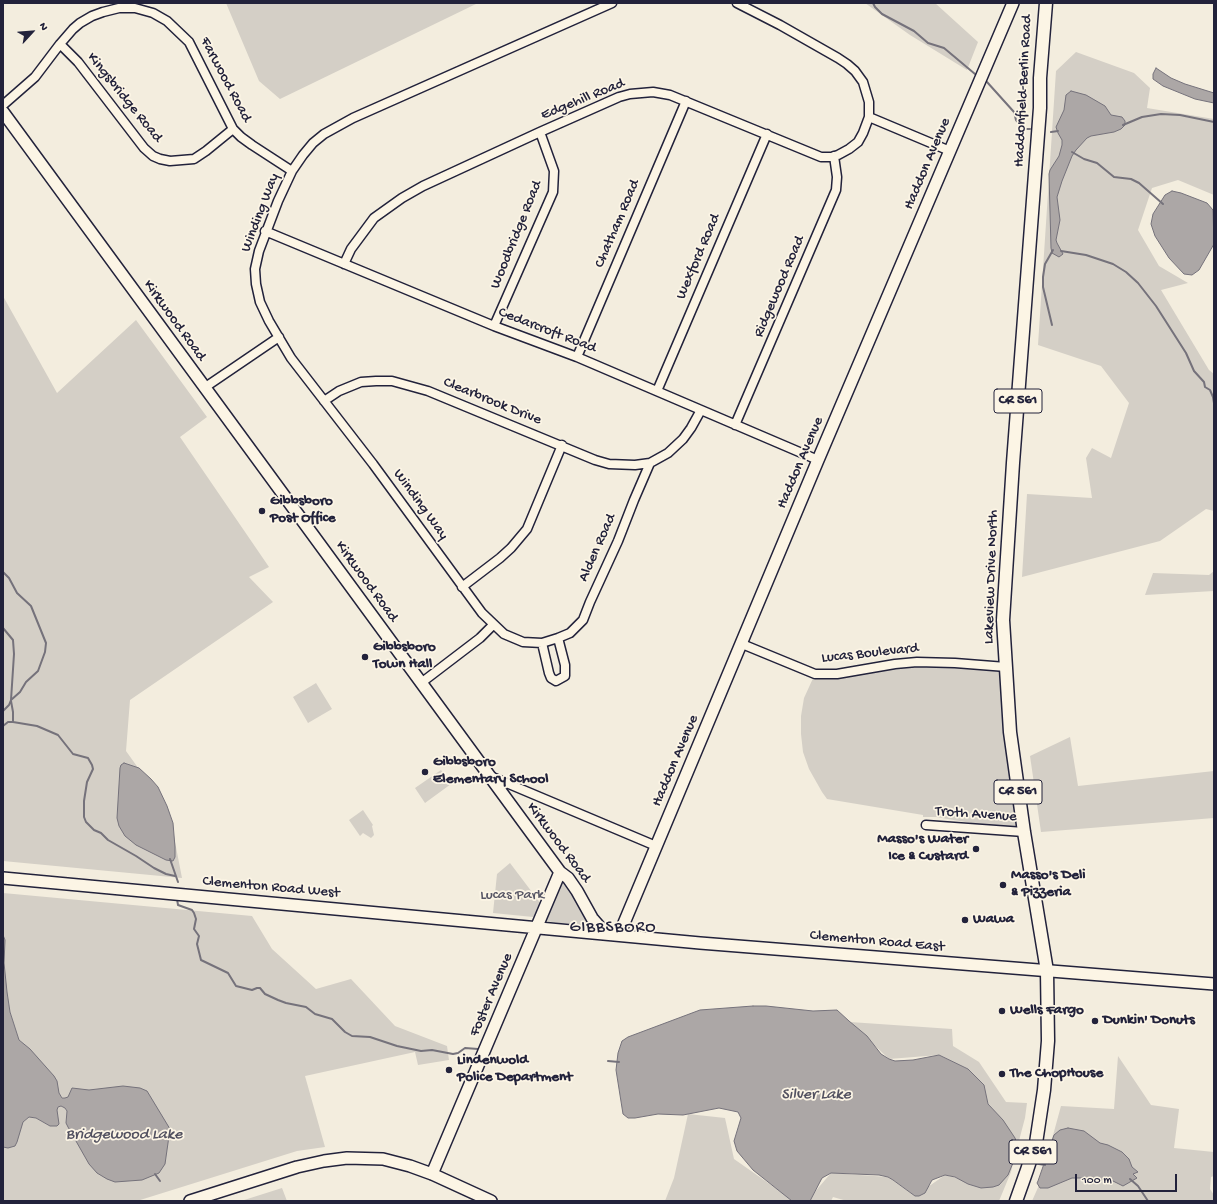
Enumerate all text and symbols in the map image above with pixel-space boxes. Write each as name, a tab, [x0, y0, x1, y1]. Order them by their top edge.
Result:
north arrow	[12, 12, 52, 52]
street label: Haddonfield-Berlin Road	[1011, 14, 1037, 168]
text: N	[36, 21, 50, 33]
street label: Farwood Road	[195, 34, 255, 126]
street label: Kingsbridge Road	[82, 49, 166, 147]
street label: Edgehill Road	[539, 75, 627, 125]
street label: Haddon Avenue	[901, 115, 955, 213]
street label: Winding Way	[238, 171, 284, 255]
street label: Chatham Road	[591, 177, 645, 271]
street label: Woodbridge Road	[487, 178, 547, 292]
street label: Wexford Road	[673, 212, 725, 302]
street label: Ridgewood Road	[751, 234, 809, 340]
street label: Kirkwood Road	[139, 277, 209, 365]
street label: Cedarcroft Road	[495, 304, 599, 358]
street label: Clearbrook Drive	[440, 374, 544, 430]
road number: CR 561	[994, 389, 1042, 413]
street label: Haddon Avenue	[774, 414, 828, 512]
street label: Winding Way	[388, 466, 452, 544]
place label: Gibbsboro Post Office	[270, 493, 336, 528]
marker: Gibbsboro Post Office	[257, 506, 267, 516]
street label: Lakeview Drive North	[981, 510, 1003, 644]
street label: Alden Road	[575, 511, 621, 585]
street label: Kirkwood Road	[331, 538, 401, 626]
place label: Gibbsboro Town Hall	[373, 639, 436, 674]
street label: Lucas Boulevard	[821, 640, 919, 668]
marker: Gibbsboro Town Hall	[360, 652, 370, 662]
street label: Haddon Avenue	[649, 712, 703, 810]
place label: Gibbsboro Elementary School	[433, 754, 549, 789]
marker: Gibbsboro Elementary School	[420, 767, 430, 777]
road number: CR 561	[994, 780, 1042, 804]
street label: Kirkwood Road	[522, 799, 594, 887]
street label: Troth Avenue	[935, 803, 1017, 827]
place label: Masso's Water Ice & Custard	[877, 831, 968, 866]
marker: Masso's Water Ice & Custard	[971, 844, 981, 854]
place label: Masso's Deli & Pizzeria	[1011, 867, 1086, 902]
street label: Clementon Road West	[202, 873, 340, 903]
marker: Masso's Deli & Pizzeria	[998, 880, 1008, 890]
park label: Lucas Park	[480, 887, 544, 905]
place label: Wawa	[973, 911, 1014, 929]
marker: Wawa	[960, 915, 970, 925]
district label: GIBBSBORO	[569, 918, 657, 938]
street label: Clementon Road East	[809, 927, 945, 957]
street label: Foster Avenue	[466, 951, 518, 1039]
place label: Wells Fargo	[1010, 1002, 1084, 1020]
marker: Wells Fargo	[997, 1006, 1007, 1016]
place label: Dunkin' Donuts	[1103, 1012, 1195, 1030]
marker: Dunkin' Donuts	[1090, 1016, 1100, 1026]
place label: Lindenwold Police Department	[457, 1052, 572, 1087]
marker: Lindenwold Police Department	[444, 1065, 454, 1075]
place label: The ChopHouse	[1010, 1065, 1103, 1083]
marker: The ChopHouse	[997, 1069, 1007, 1079]
water label: Silver Lake	[781, 1086, 851, 1106]
water label: Bridgewood Lake	[66, 1126, 182, 1146]
road number: CR 561	[1009, 1140, 1057, 1164]
scale bar	[1077, 1166, 1179, 1192]
text: 100 m	[1082, 1174, 1112, 1188]

